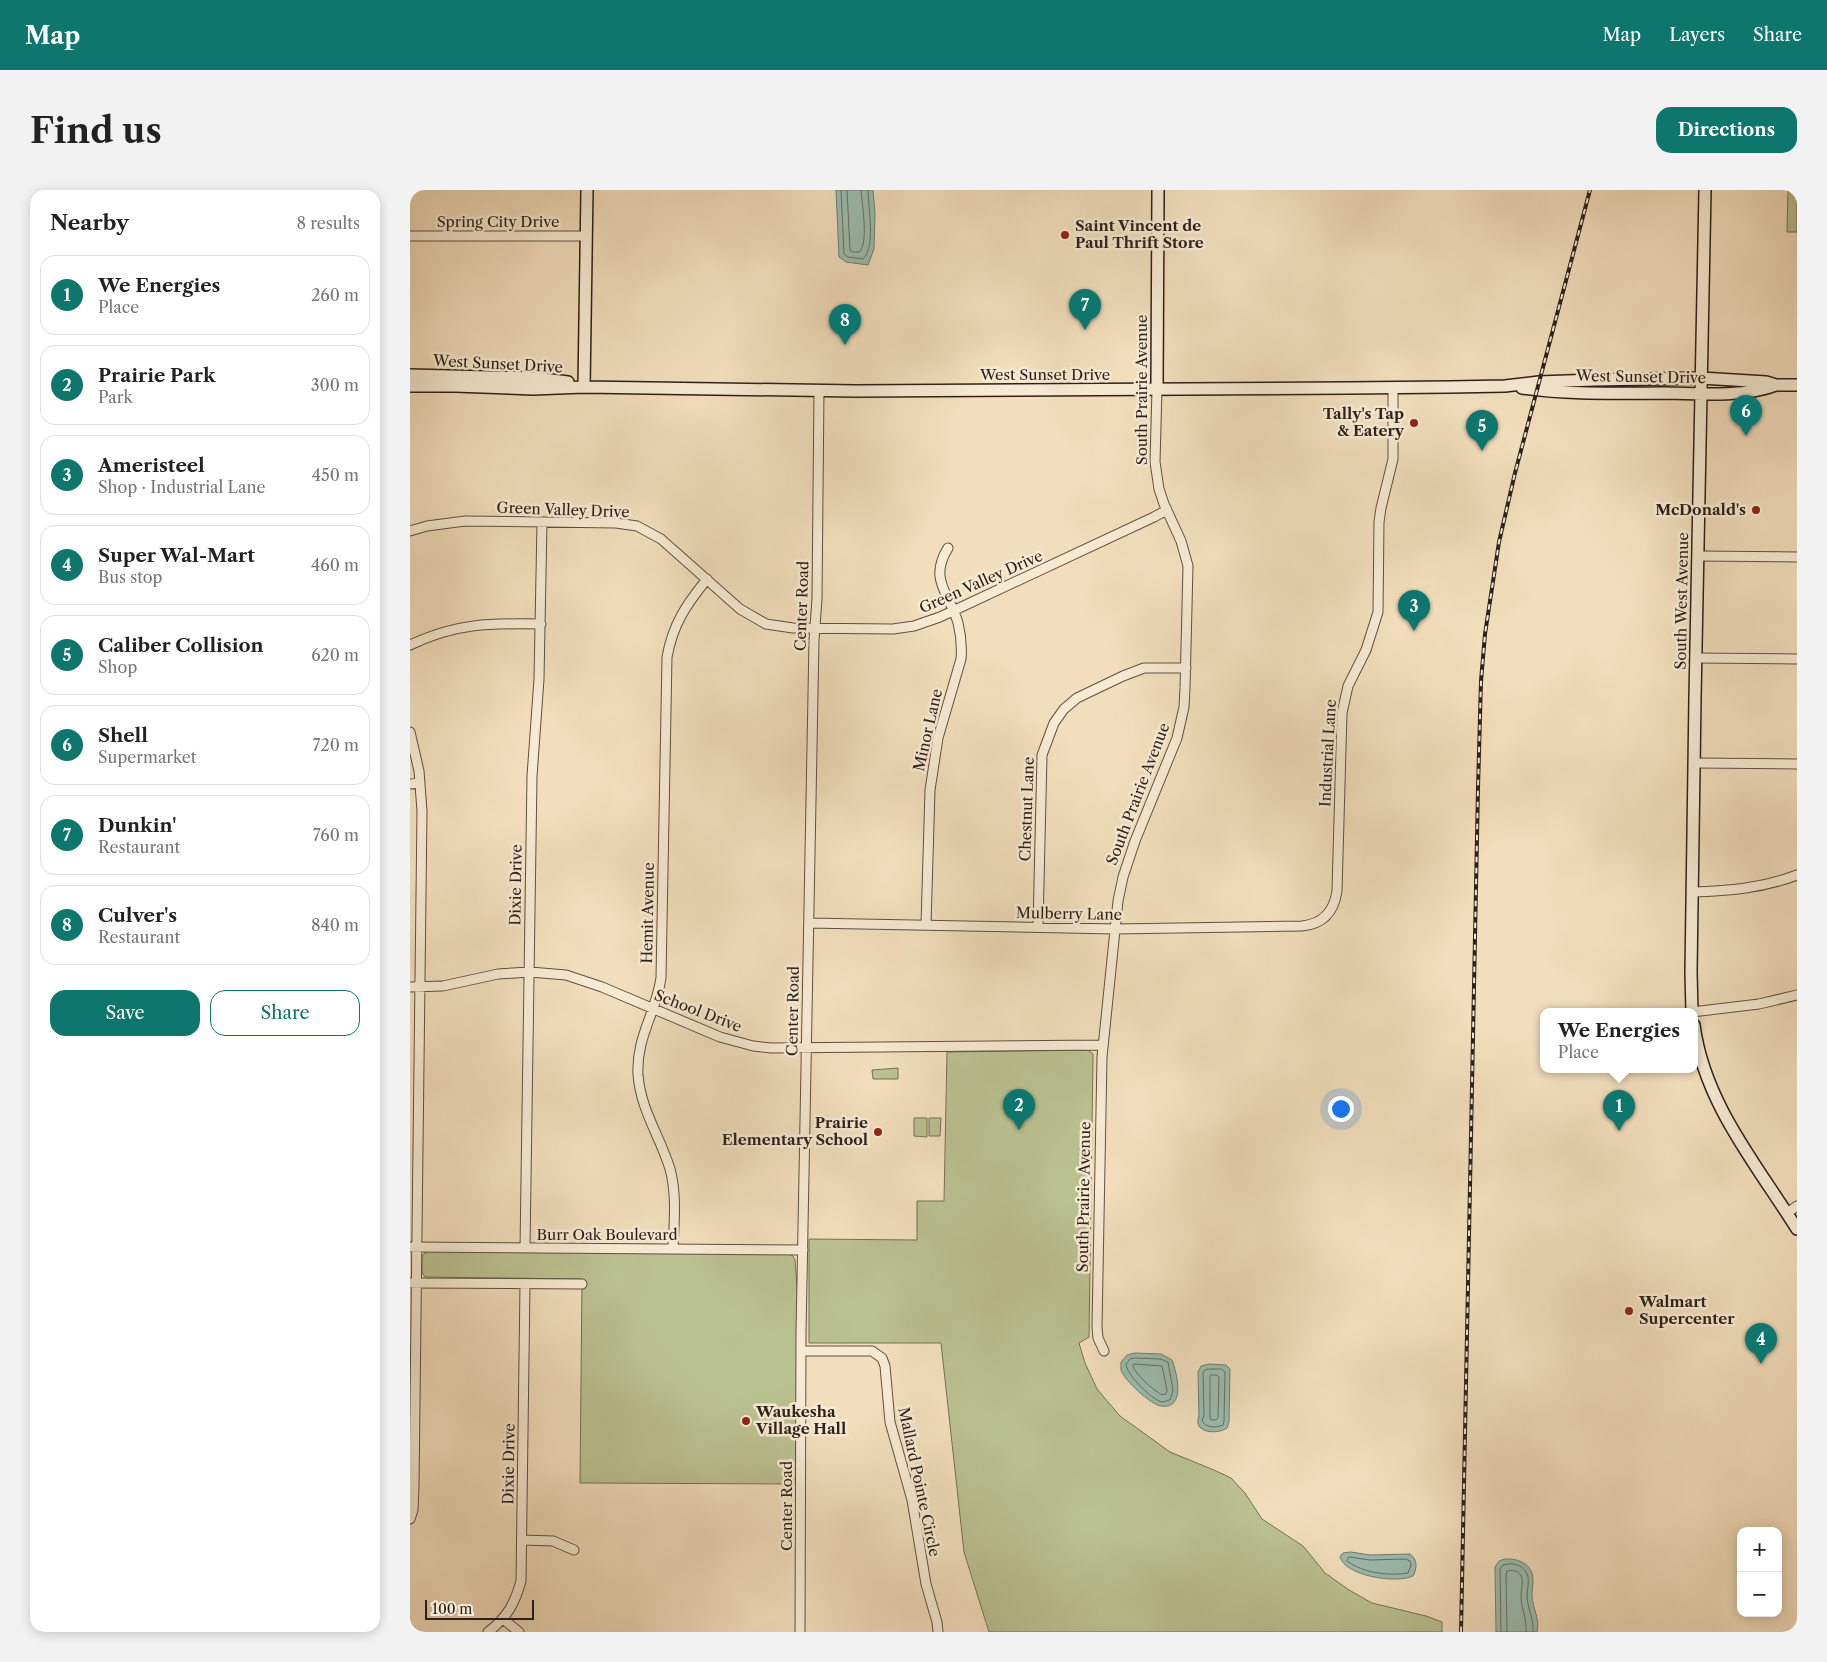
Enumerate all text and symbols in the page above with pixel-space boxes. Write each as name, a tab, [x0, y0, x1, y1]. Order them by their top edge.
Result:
text: Map	[25, 21, 80, 50]
text: Map	[1603, 24, 1641, 46]
text: Layers	[1669, 24, 1725, 46]
text: Share	[1753, 24, 1802, 46]
button: Directions	[1656, 107, 1797, 153]
text: Find us	[30, 109, 162, 152]
text: Nearby	[50, 210, 129, 235]
street label: Spring City Drive	[437, 212, 559, 231]
text: 8 results	[297, 213, 360, 233]
place label: Saint Vincent de Paul Thrift Store	[1075, 216, 1204, 252]
marker: Saint Vincent de Paul Thrift Store	[1059, 229, 1071, 241]
text: We Energies	[98, 274, 220, 297]
text: 1	[63, 285, 71, 305]
text: 260 m	[311, 285, 359, 305]
pin: 7	[1069, 289, 1101, 330]
text: Place	[98, 297, 139, 317]
pin: 8	[829, 304, 861, 345]
street label: South Prairie Avenue	[1132, 315, 1151, 465]
street label: West Sunset Drive	[432, 351, 563, 376]
text: Prairie Park	[98, 364, 216, 387]
street label: West Sunset Drive	[979, 365, 1110, 384]
street label: West Sunset Drive	[1575, 366, 1706, 387]
text: 2	[62, 375, 72, 395]
text: 300 m	[311, 375, 359, 395]
text: Park	[98, 387, 133, 407]
pin: 6	[1730, 395, 1762, 436]
place label: Tally's Tap & Eatery	[1323, 404, 1405, 440]
pin: 5	[1466, 410, 1498, 451]
marker: Tally's Tap & Eatery	[1408, 417, 1420, 429]
text: Ameristeel	[98, 454, 205, 477]
text: 3	[62, 465, 72, 485]
text: 450 m	[312, 465, 359, 485]
text: Shop · Industrial Lane	[98, 477, 265, 497]
street label: Green Valley Drive	[496, 498, 630, 521]
place label: McDonald's	[1655, 500, 1746, 519]
marker: McDonald's	[1750, 504, 1762, 516]
street label: South West Avenue	[1671, 532, 1692, 670]
text: Super Wal-Mart	[98, 544, 255, 567]
street label: Green Valley Drive	[916, 546, 1045, 617]
text: 4	[62, 555, 72, 575]
text: 460 m	[311, 555, 359, 575]
street label: Center Road	[790, 561, 813, 651]
text: Bus stop	[98, 567, 162, 587]
pin: 3	[1398, 590, 1430, 631]
text: Caliber Collision	[98, 634, 264, 657]
text: 5	[63, 645, 71, 665]
text: 620 m	[311, 645, 359, 665]
text: Shop	[98, 657, 137, 677]
street label: Minor Lane	[909, 687, 946, 773]
street label: Industrial Lane	[1315, 699, 1340, 807]
street label: South Prairie Avenue	[1102, 720, 1173, 868]
text: Shell	[98, 724, 148, 747]
text: 6	[62, 735, 72, 755]
text: 720 m	[313, 735, 359, 755]
text: Supermarket	[98, 747, 196, 767]
street label: Chestnut Lane	[1015, 756, 1038, 862]
text: Dunkin'	[98, 814, 176, 837]
text: 7	[63, 825, 71, 845]
text: 760 m	[313, 825, 359, 845]
text: Restaurant	[98, 837, 180, 857]
street label: Dixie Drive	[505, 844, 526, 926]
street label: Hemit Avenue	[637, 862, 658, 964]
street label: Mulberry Lane	[1016, 903, 1122, 924]
text: Culver's	[98, 904, 177, 927]
text: 8	[62, 915, 72, 935]
text: 840 m	[311, 915, 359, 935]
text: Restaurant	[98, 927, 180, 947]
street label: Center Road	[782, 966, 803, 1056]
street label: School Drive	[652, 985, 745, 1036]
button: Save	[50, 990, 200, 1036]
button: Share	[210, 990, 360, 1036]
popup	[1540, 1008, 1698, 1073]
text: We Energies	[1558, 1019, 1680, 1042]
text: Place	[1558, 1042, 1599, 1062]
pin: 2	[1003, 1089, 1035, 1130]
pin: 1	[1603, 1090, 1635, 1131]
your location	[1328, 1096, 1354, 1122]
place label: Prairie Elementary School	[722, 1113, 868, 1149]
street label: South Prairie Avenue	[1073, 1121, 1094, 1273]
marker: Prairie Elementary School	[872, 1126, 884, 1138]
street label: Burr Oak Boulevard	[536, 1225, 678, 1244]
place label: Walmart Supercenter	[1638, 1292, 1735, 1328]
marker: Walmart Supercenter	[1623, 1305, 1635, 1317]
pin: 4	[1745, 1323, 1777, 1364]
place label: Waukesha Village Hall	[755, 1402, 846, 1438]
street label: Mallard Pointe Circle	[894, 1405, 945, 1558]
marker: Waukesha Village Hall	[740, 1415, 752, 1427]
street label: Dixie Drive	[498, 1423, 519, 1505]
street label: Center Road	[777, 1461, 796, 1551]
map controls	[1737, 1527, 1782, 1617]
button: +	[1737, 1527, 1782, 1572]
button: −	[1737, 1572, 1782, 1617]
scale bar	[425, 1597, 534, 1620]
text: 100 m	[432, 1600, 472, 1618]

